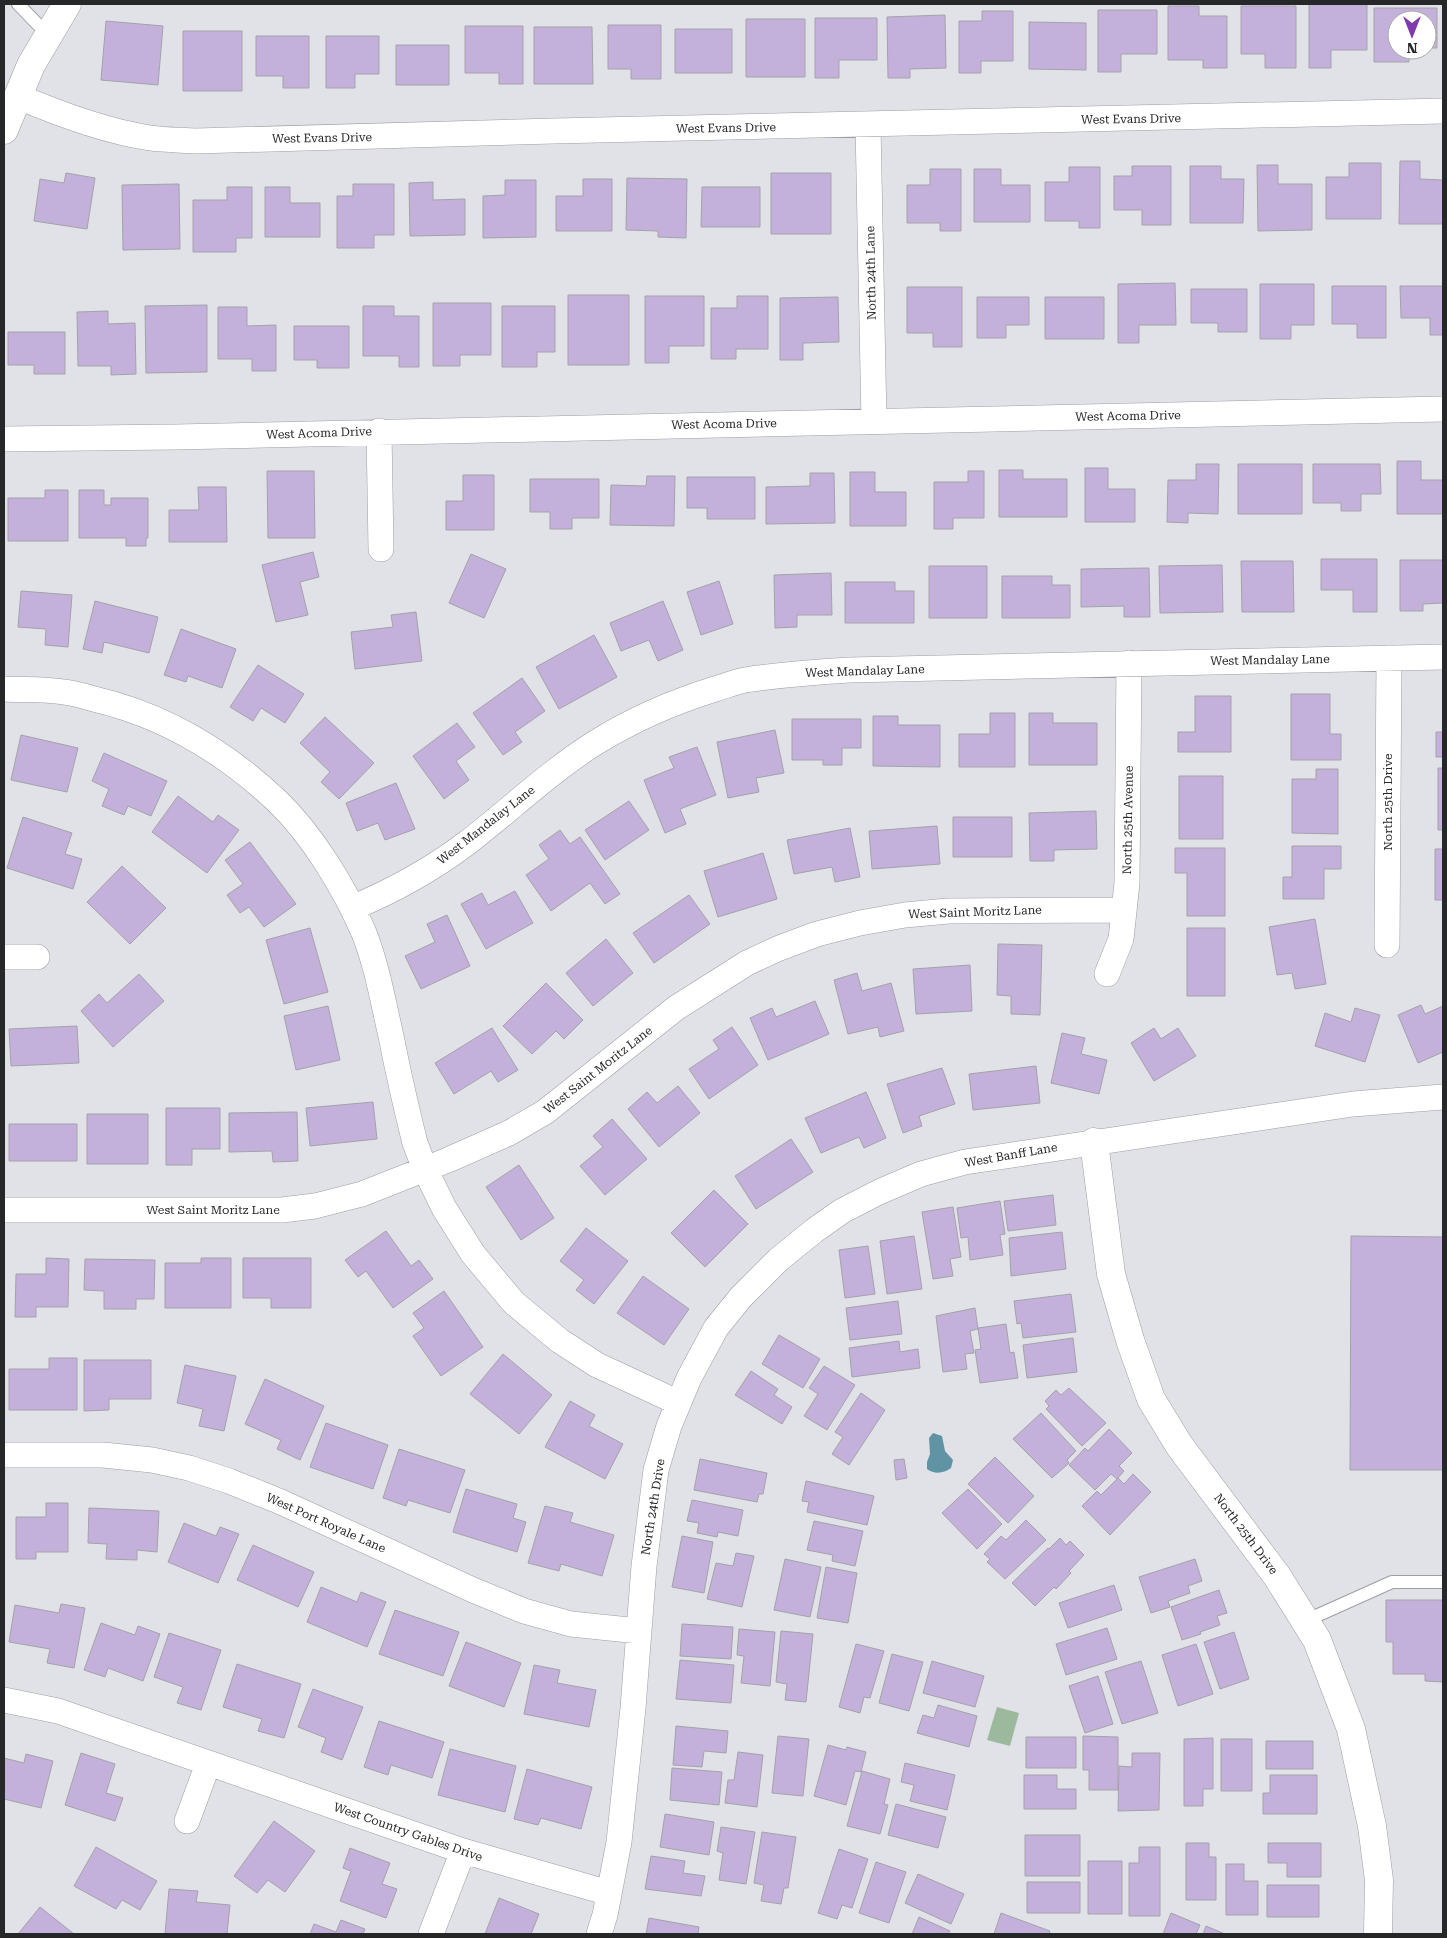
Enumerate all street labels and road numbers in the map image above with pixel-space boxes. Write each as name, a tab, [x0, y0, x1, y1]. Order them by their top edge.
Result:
street label: West Evans Drive	[1081, 111, 1182, 127]
street label: West Evans Drive	[676, 120, 777, 136]
street label: West Evans Drive	[272, 130, 373, 146]
street label: North 24th Lane	[863, 225, 879, 320]
street label: West Acoma Drive	[1075, 408, 1181, 424]
street label: West Acoma Drive	[671, 416, 777, 432]
street label: West Acoma Drive	[266, 424, 372, 442]
street label: West Mandalay Lane	[1210, 652, 1330, 668]
street label: West Mandalay Lane	[805, 662, 925, 680]
street label: North 25th Drive	[1381, 753, 1395, 851]
street label: North 25th Avenue	[1120, 765, 1136, 875]
street label: West Mandalay Lane	[435, 782, 538, 867]
street label: West Saint Moritz Lane	[908, 903, 1042, 921]
street label: West Saint Moritz Lane	[541, 1023, 655, 1117]
street label: West Banff Lane	[964, 1140, 1059, 1170]
street label: West Saint Moritz Lane	[146, 1203, 280, 1217]
street label: North 24th Drive	[638, 1457, 668, 1556]
street label: West Port Royale Lane	[264, 1490, 388, 1556]
street label: North 25th Drive	[1211, 1491, 1281, 1577]
street label: West Country Gables Drive	[332, 1800, 485, 1864]

